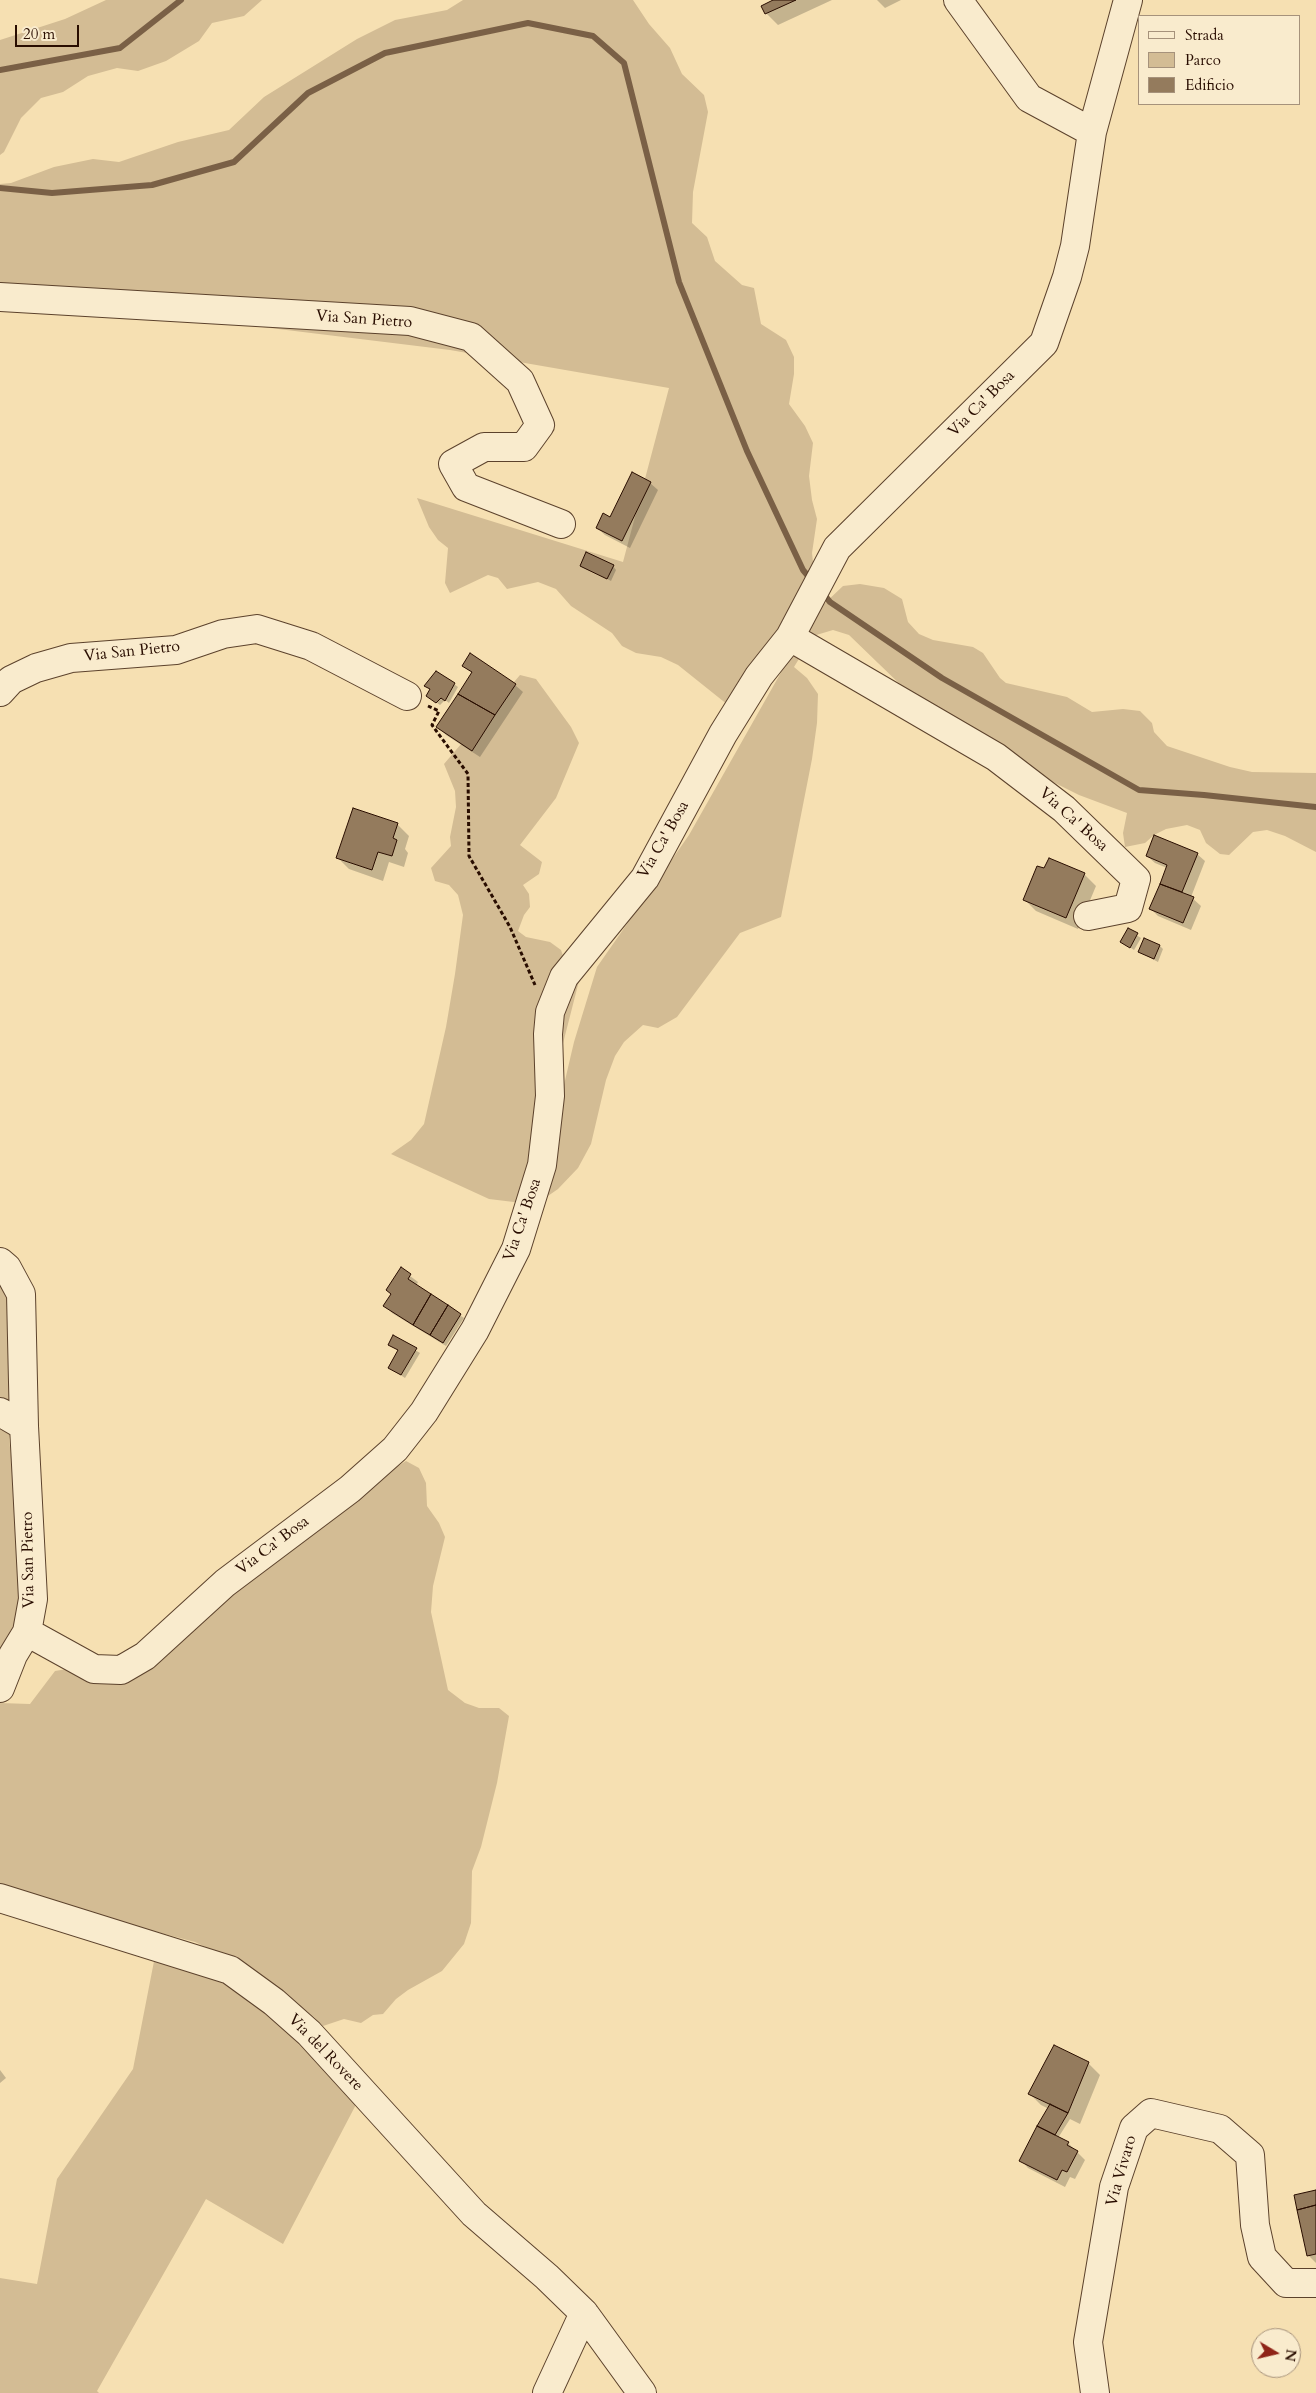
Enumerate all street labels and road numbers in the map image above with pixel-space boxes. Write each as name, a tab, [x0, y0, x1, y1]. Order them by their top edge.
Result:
street label: Via San Pietro	[315, 307, 413, 333]
street label: Via Ca' Bosa	[945, 367, 1019, 441]
street label: Via San Pietro	[83, 637, 181, 667]
street label: Via Ca' Bosa	[1034, 784, 1112, 856]
street label: Via Ca' Bosa	[634, 798, 694, 882]
street label: Via Ca' Bosa	[500, 1176, 546, 1264]
street label: Via San Pietro	[19, 1512, 39, 1608]
street label: Via Ca' Bosa	[233, 1512, 313, 1580]
street label: Via del Rovere	[283, 2010, 367, 2096]
street label: Via Vivaro	[1103, 2133, 1141, 2209]

